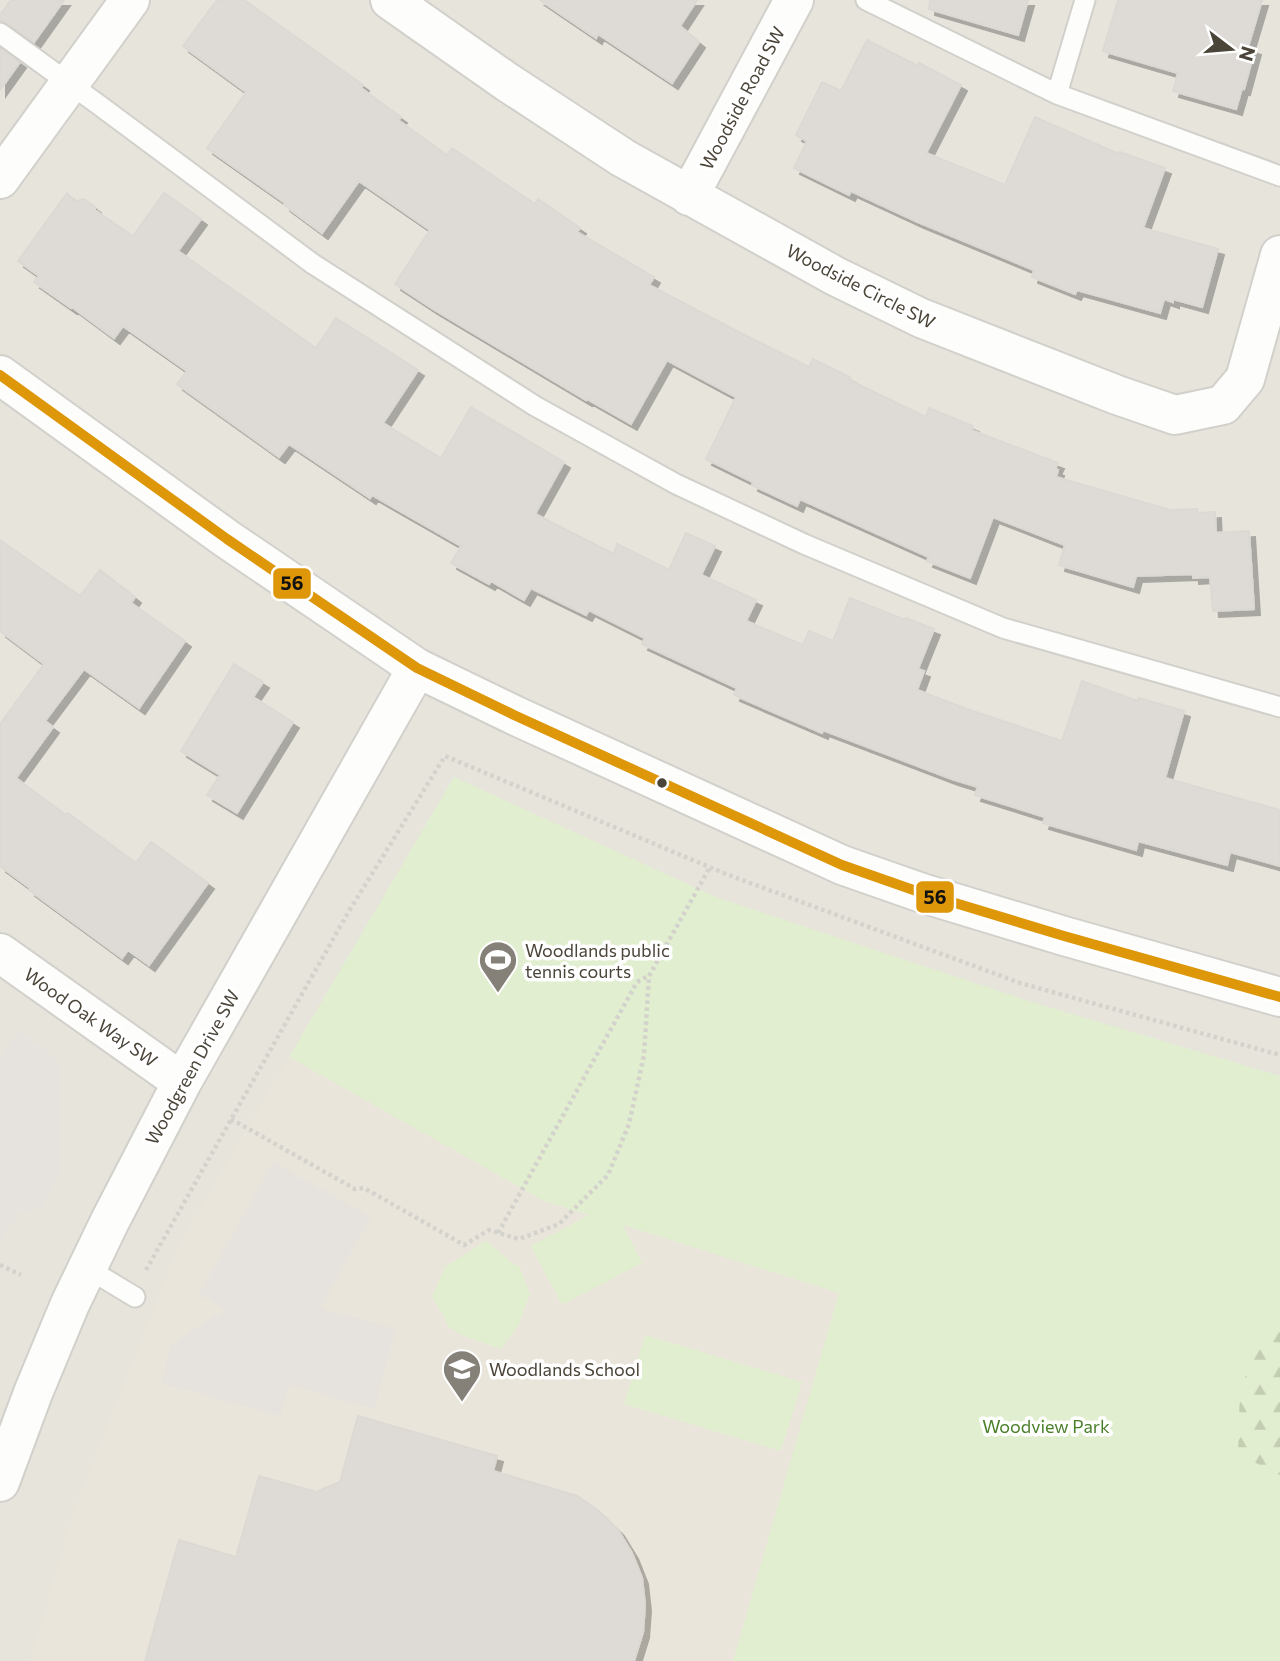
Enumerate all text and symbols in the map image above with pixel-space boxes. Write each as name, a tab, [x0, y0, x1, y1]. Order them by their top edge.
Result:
north arrow	[1196, 14, 1266, 84]
street label: Woodside Road SW	[695, 23, 789, 173]
text: N	[1235, 44, 1261, 64]
street label: Woodside Circle SW	[783, 239, 939, 333]
line badge: 56	[272, 567, 312, 600]
text: 56	[281, 571, 303, 594]
unlabelled marker	[655, 776, 669, 790]
line badge: 56	[915, 880, 955, 914]
text: 56	[924, 885, 946, 908]
sports icon: Woodlands public tennis courts	[477, 939, 519, 994]
place label: Woodlands public tennis courts	[525, 939, 670, 982]
street label: Wood Oak Way SW	[20, 963, 162, 1071]
street label: Woodgreen Drive SW	[140, 986, 244, 1148]
school or university icon: Woodlands School	[441, 1348, 483, 1403]
place label: Woodlands School	[489, 1358, 640, 1380]
park label: Woodview Park	[982, 1415, 1110, 1437]

